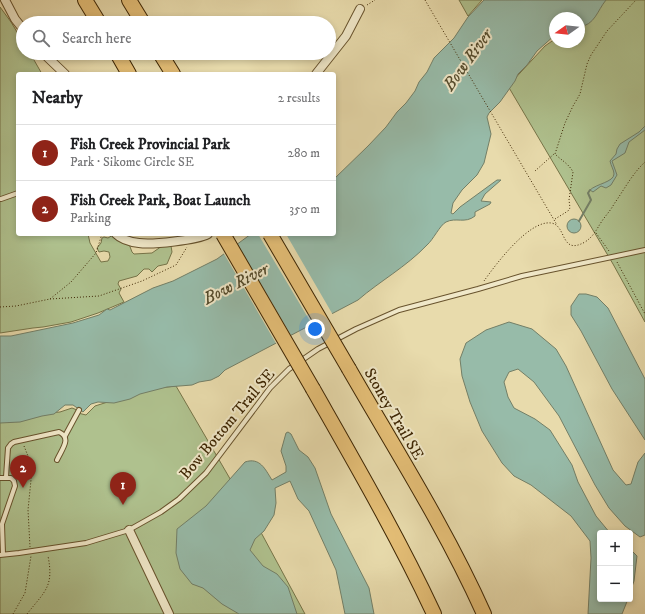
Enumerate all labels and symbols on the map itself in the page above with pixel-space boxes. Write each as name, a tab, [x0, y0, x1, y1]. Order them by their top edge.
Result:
north arrow	[549, 12, 585, 48]
water label: Bow River	[438, 23, 499, 96]
water label: Bow River	[199, 257, 274, 310]
your location	[305, 319, 325, 339]
street label: Bow Bottom Trail SE	[175, 365, 279, 483]
street label: Stoney Trail SE	[360, 365, 428, 463]
pin: 2	[10, 455, 36, 488]
pin: 1	[110, 472, 136, 505]

